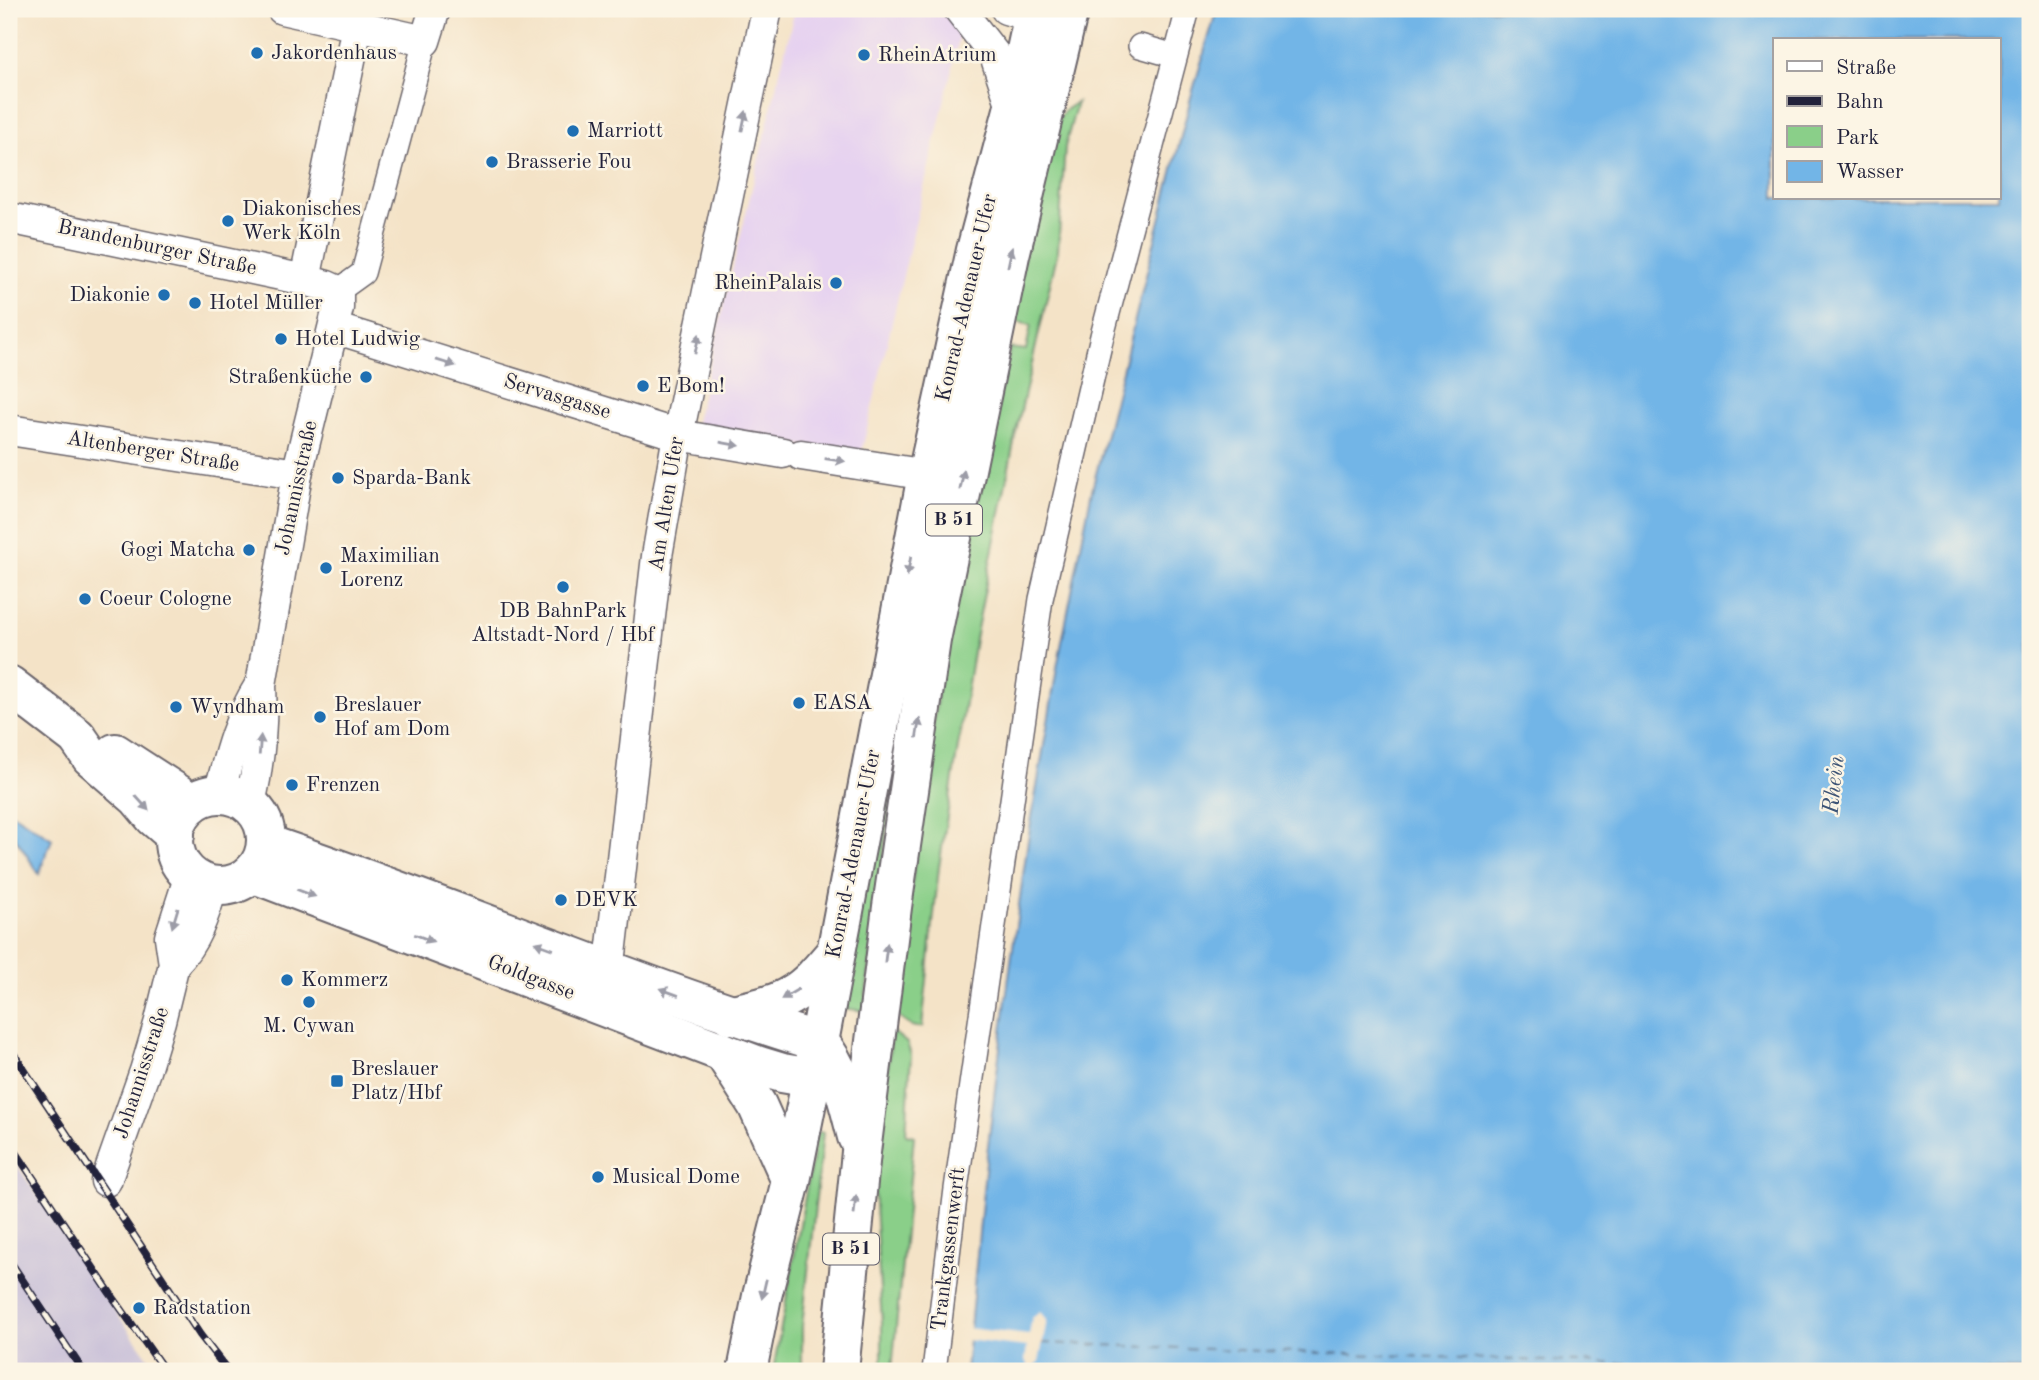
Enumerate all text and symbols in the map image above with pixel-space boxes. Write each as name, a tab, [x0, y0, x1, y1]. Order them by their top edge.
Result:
legend	[1773, 38, 2000, 200]
place label: Jakordenhaus	[271, 43, 397, 64]
marker: Jakordenhaus	[249, 45, 265, 61]
place label: RheinAtrium	[878, 45, 997, 66]
marker: RheinAtrium	[856, 47, 872, 63]
text: Straße	[1836, 58, 1896, 79]
text: Bahn	[1836, 92, 1884, 113]
one-way arrow	[738, 110, 749, 132]
place label: Marriott	[587, 121, 663, 142]
marker: Marriott	[565, 123, 581, 139]
text: Park	[1836, 128, 1879, 149]
place label: Brasserie Fou	[506, 152, 632, 173]
marker: Brasserie Fou	[484, 154, 500, 170]
text: Wasser	[1836, 162, 1904, 183]
street label: Konrad-Adenauer-Ufer	[933, 192, 1001, 404]
place label: Diakonisches Werk Köln	[242, 199, 361, 244]
marker: Diakonisches Werk Köln	[220, 213, 236, 229]
street label: Brandenburger Straße	[56, 217, 258, 279]
one-way arrow	[1004, 246, 1015, 268]
place label: RheinPalais	[714, 273, 822, 294]
marker: RheinPalais	[828, 275, 844, 291]
place label: Diakonie	[70, 285, 150, 306]
marker: Diakonie	[156, 287, 172, 303]
place label: Hotel Müller	[209, 293, 323, 314]
marker: Hotel Müller	[187, 295, 203, 311]
place label: Hotel Ludwig	[295, 329, 421, 350]
marker: Hotel Ludwig	[273, 331, 289, 347]
one-way arrow	[692, 333, 703, 355]
one-way arrow	[436, 358, 457, 368]
place label: Straßenküche	[228, 367, 352, 388]
marker: Straßenküche	[358, 369, 374, 385]
street label: Servasgasse	[501, 371, 613, 423]
place label: E Bom!	[657, 376, 725, 397]
marker: E Bom!	[635, 378, 651, 394]
street label: Johannisstraße	[272, 419, 322, 557]
street label: Altenberger Straße	[65, 428, 241, 476]
street label: Am Alten Ufer	[646, 435, 688, 573]
one-way arrow	[719, 439, 741, 450]
one-way arrow	[824, 454, 846, 465]
place label: Sparda-Bank	[352, 468, 471, 489]
one-way arrow	[957, 469, 968, 491]
marker: Sparda-Bank	[330, 470, 346, 486]
road number: B 51	[926, 505, 982, 536]
place label: Gogi Matcha	[120, 540, 235, 561]
marker: Gogi Matcha	[241, 542, 257, 558]
place label: Maximilian Lorenz	[340, 546, 440, 591]
one-way arrow	[903, 555, 914, 577]
marker: Maximilian Lorenz	[318, 560, 334, 576]
marker: DB BahnPark Altstadt-Nord / Hbf	[555, 579, 571, 595]
place label: Coeur Cologne	[99, 589, 232, 610]
marker: Coeur Cologne	[77, 591, 93, 607]
place label: DB BahnPark Altstadt-Nord / Hbf	[471, 601, 656, 646]
place label: EASA	[813, 693, 872, 714]
place label: Breslauer Hof am Dom	[334, 695, 450, 740]
marker: EASA	[791, 695, 807, 711]
place label: Wyndham	[190, 697, 284, 718]
marker: Wyndham	[168, 699, 184, 715]
marker: Breslauer Hof am Dom	[312, 709, 328, 725]
one-way arrow	[913, 717, 924, 739]
one-way arrow	[255, 734, 266, 756]
street label: Konrad-Adenauer-Ufer	[823, 747, 885, 960]
water label: Rhein	[1819, 755, 1849, 816]
place label: Frenzen	[306, 775, 380, 796]
marker: Frenzen	[284, 777, 300, 793]
one-way arrow	[133, 794, 149, 811]
one-way arrow	[296, 888, 317, 899]
place label: DEVK	[575, 890, 638, 911]
marker: DEVK	[553, 892, 569, 908]
one-way arrow	[170, 908, 180, 929]
one-way arrow	[414, 932, 435, 943]
one-way arrow	[533, 940, 554, 951]
one-way arrow	[881, 942, 892, 964]
street label: Goldgasse	[484, 952, 578, 1004]
place label: Kommerz	[301, 970, 388, 991]
marker: Kommerz	[279, 972, 295, 988]
one-way arrow	[659, 986, 680, 997]
one-way arrow	[780, 988, 799, 1000]
marker: M. Cywan	[301, 994, 317, 1010]
street label: Johannisstraße	[111, 1005, 173, 1141]
place label: M. Cywan	[263, 1016, 355, 1037]
place label: Breslauer Platz/Hbf	[351, 1059, 443, 1104]
marker: Breslauer Platz/Hbf	[329, 1073, 345, 1089]
street label: Trankgassenwerft	[929, 1166, 969, 1332]
place label: Musical Dome	[612, 1167, 740, 1188]
marker: Musical Dome	[590, 1169, 606, 1185]
one-way arrow	[850, 1194, 861, 1216]
road number: B 51	[823, 1233, 879, 1264]
one-way arrow	[758, 1278, 769, 1300]
place label: Radstation	[153, 1298, 251, 1319]
marker: Radstation	[131, 1300, 147, 1316]

